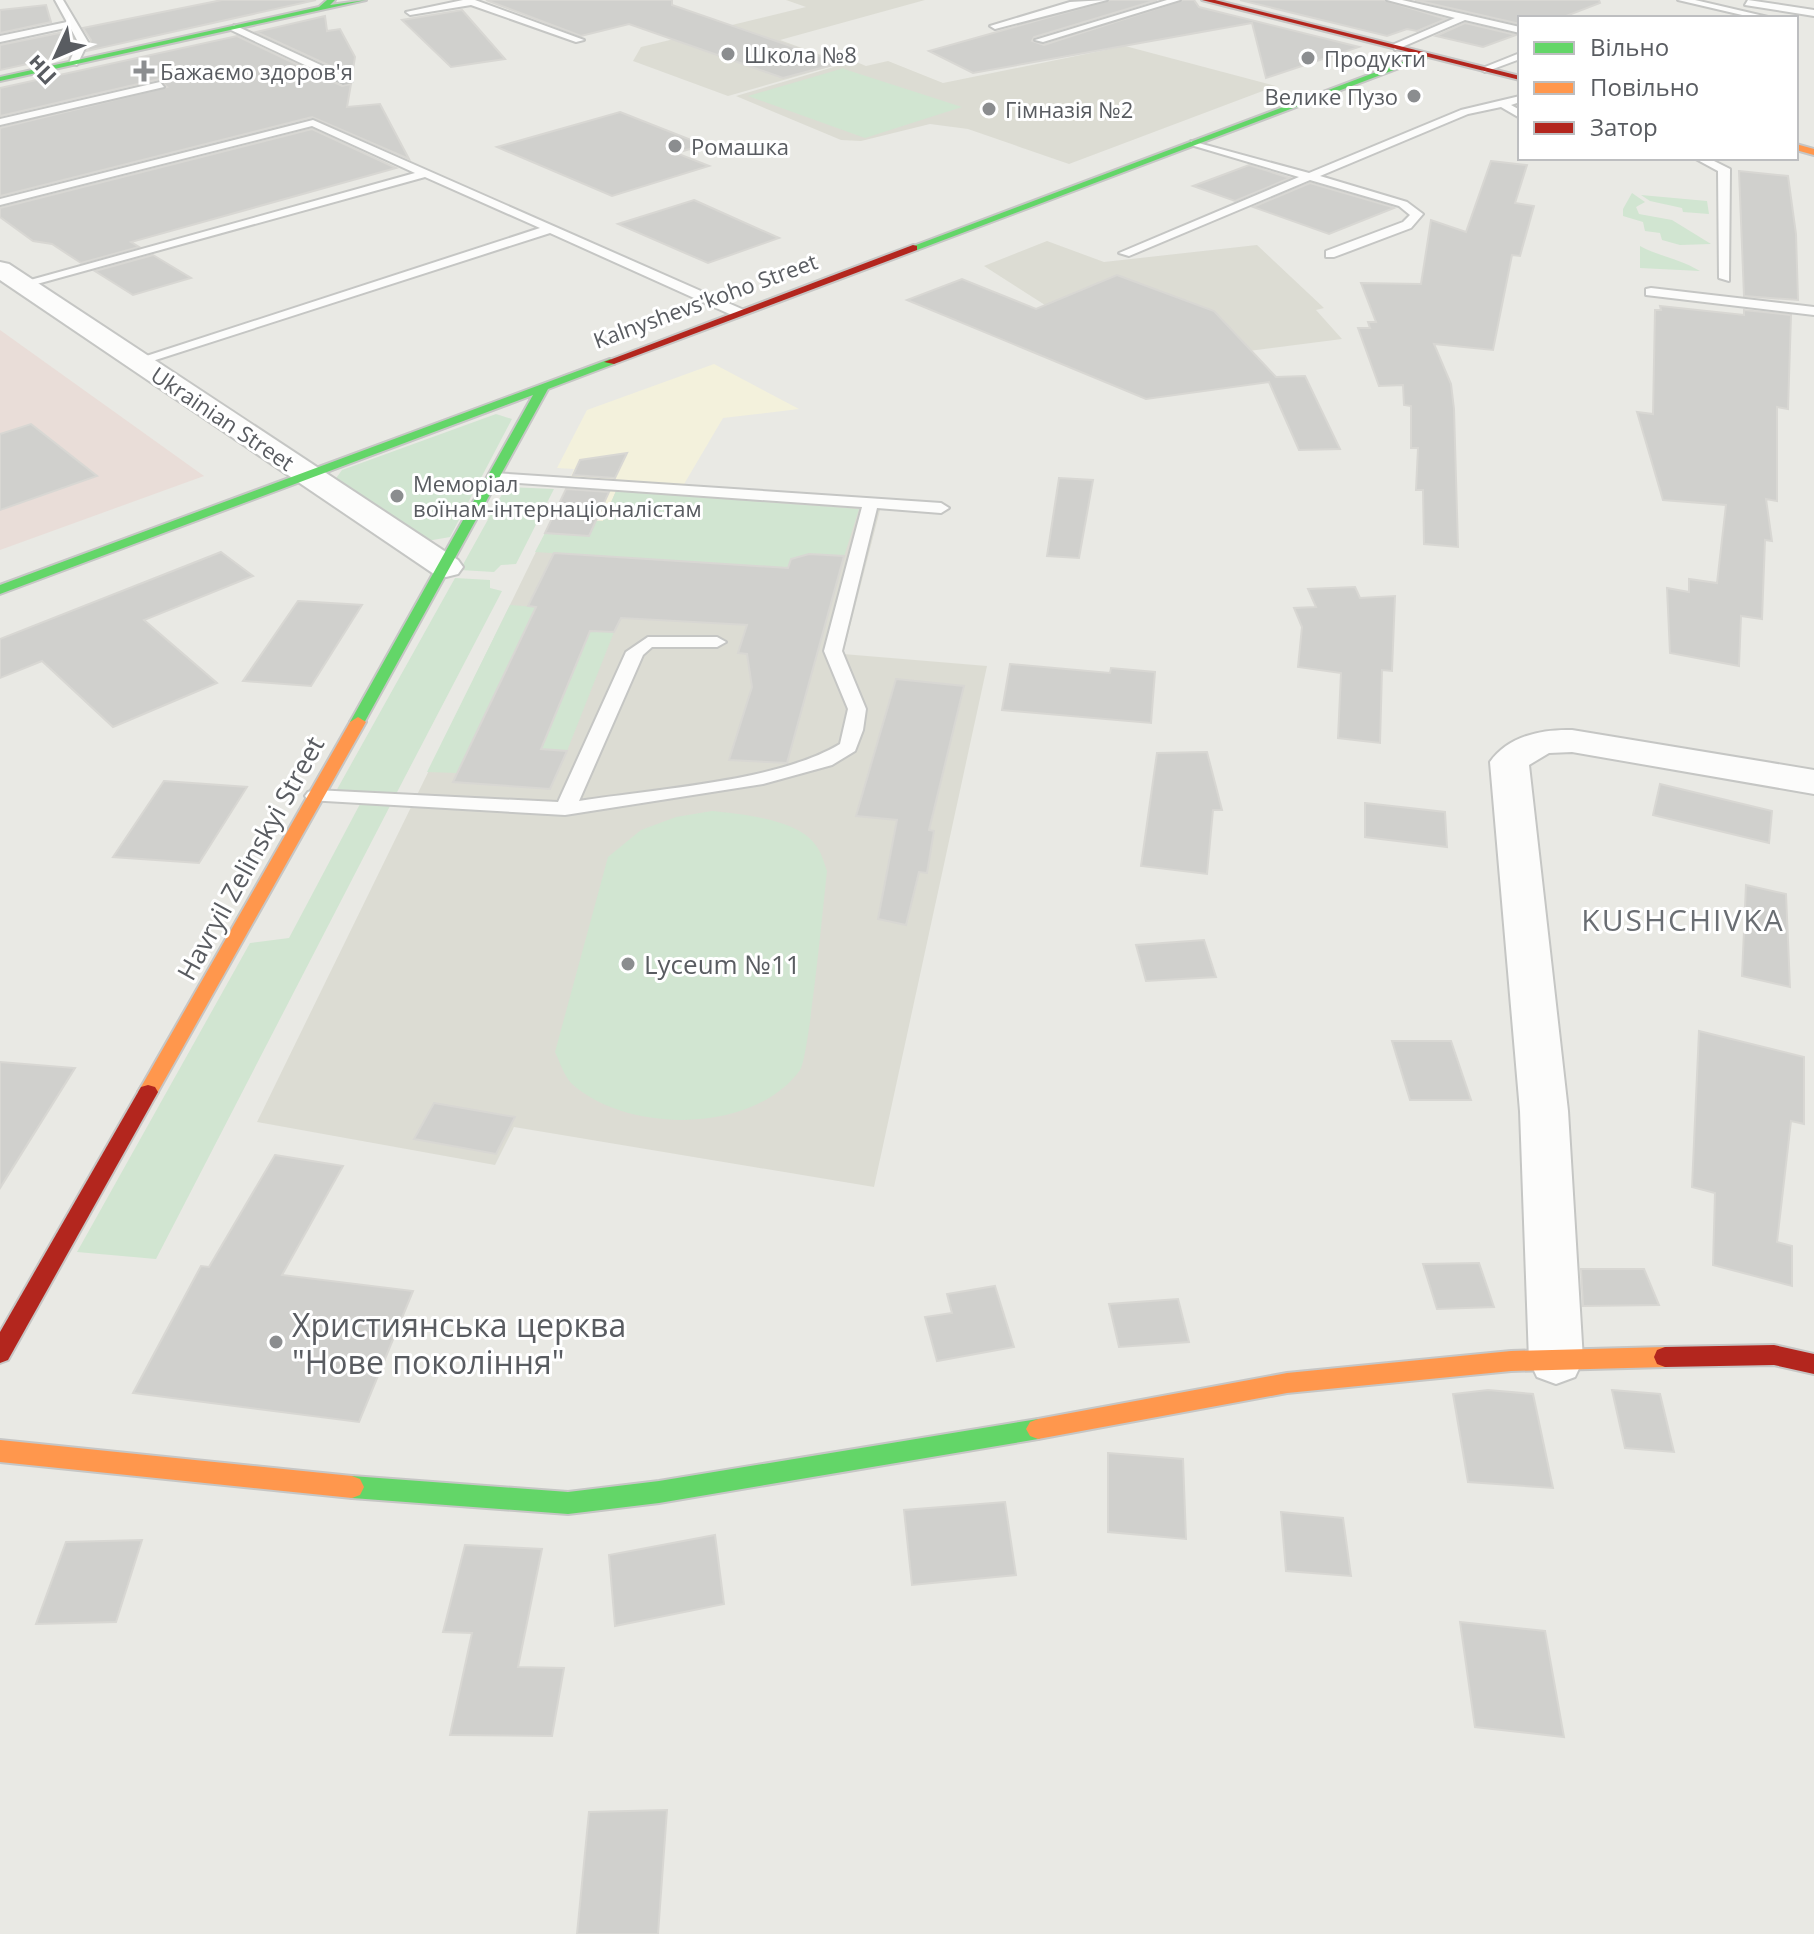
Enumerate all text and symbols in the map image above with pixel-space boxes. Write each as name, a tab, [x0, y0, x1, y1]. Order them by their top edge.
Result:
north arrow	[16, 16, 96, 96]
legend	[1518, 16, 1798, 160]
text: Вільно	[1590, 30, 1669, 63]
place label: Школа №8	[744, 39, 857, 69]
place label: Продукти	[1324, 43, 1426, 73]
marker: Школа №8	[719, 45, 737, 63]
text: Пн	[19, 49, 62, 92]
marker: Продукти	[1299, 49, 1317, 67]
place label: Бажаємо здоров'я	[160, 56, 353, 86]
marker: Бажаємо здоров'я	[135, 62, 153, 80]
text: Повільно	[1590, 70, 1699, 103]
place label: Велике Пузо	[1265, 81, 1398, 111]
marker: Велике Пузо	[1405, 87, 1423, 105]
place label: Гімназія №2	[1005, 94, 1133, 124]
marker: Гімназія №2	[980, 100, 998, 118]
text: Затор	[1590, 110, 1658, 143]
place label: Ромашка	[691, 131, 789, 161]
marker: Ромашка	[666, 137, 684, 155]
street label: Kalnyshevsʹkoho Street	[589, 245, 821, 355]
street label: Ukrainian Street	[146, 359, 300, 477]
place label: Меморіал воїнам-інтернаціоналістам	[413, 468, 702, 523]
marker: Меморіал воїнам-інтернаціоналістам	[388, 487, 406, 505]
street label: Havryil Zelinskyi Street	[168, 730, 332, 986]
district label: KUSHCHIVKA	[1581, 899, 1785, 940]
place label: Lyceum №11	[644, 946, 801, 982]
marker: Lyceum №11	[619, 955, 637, 973]
place label: Християнська церква "Нове покоління"	[292, 1303, 626, 1383]
marker: Християнська церква "Нове покоління"	[267, 1333, 285, 1351]

